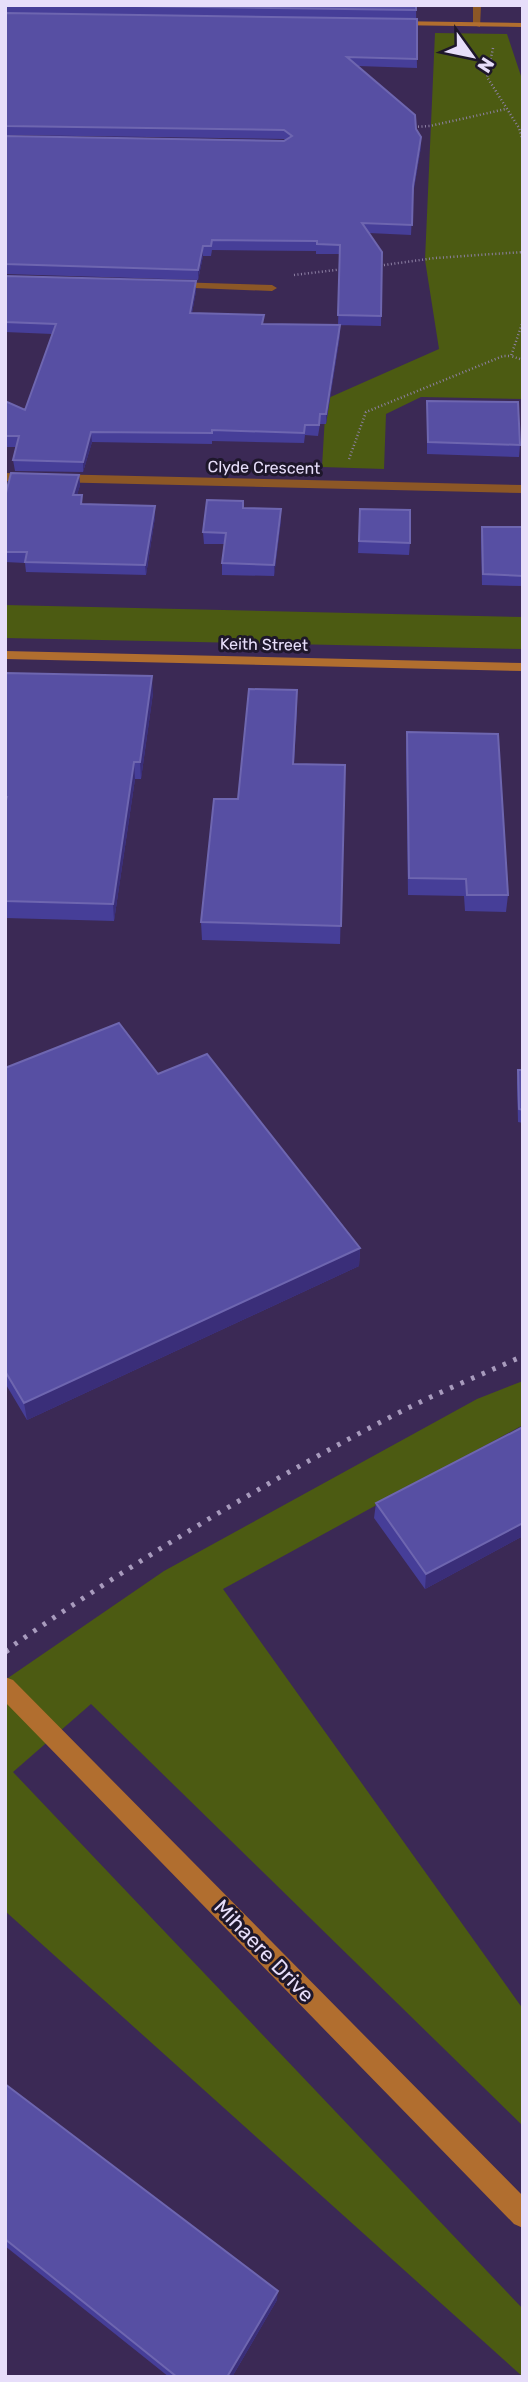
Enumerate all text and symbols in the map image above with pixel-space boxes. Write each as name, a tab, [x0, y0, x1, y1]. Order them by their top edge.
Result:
north arrow	[437, 21, 507, 91]
text: N	[472, 53, 499, 77]
street label: Clyde Crescent	[207, 457, 321, 478]
street label: Keith Street	[220, 634, 308, 655]
street label: Mihaere Drive	[209, 1894, 320, 2007]

